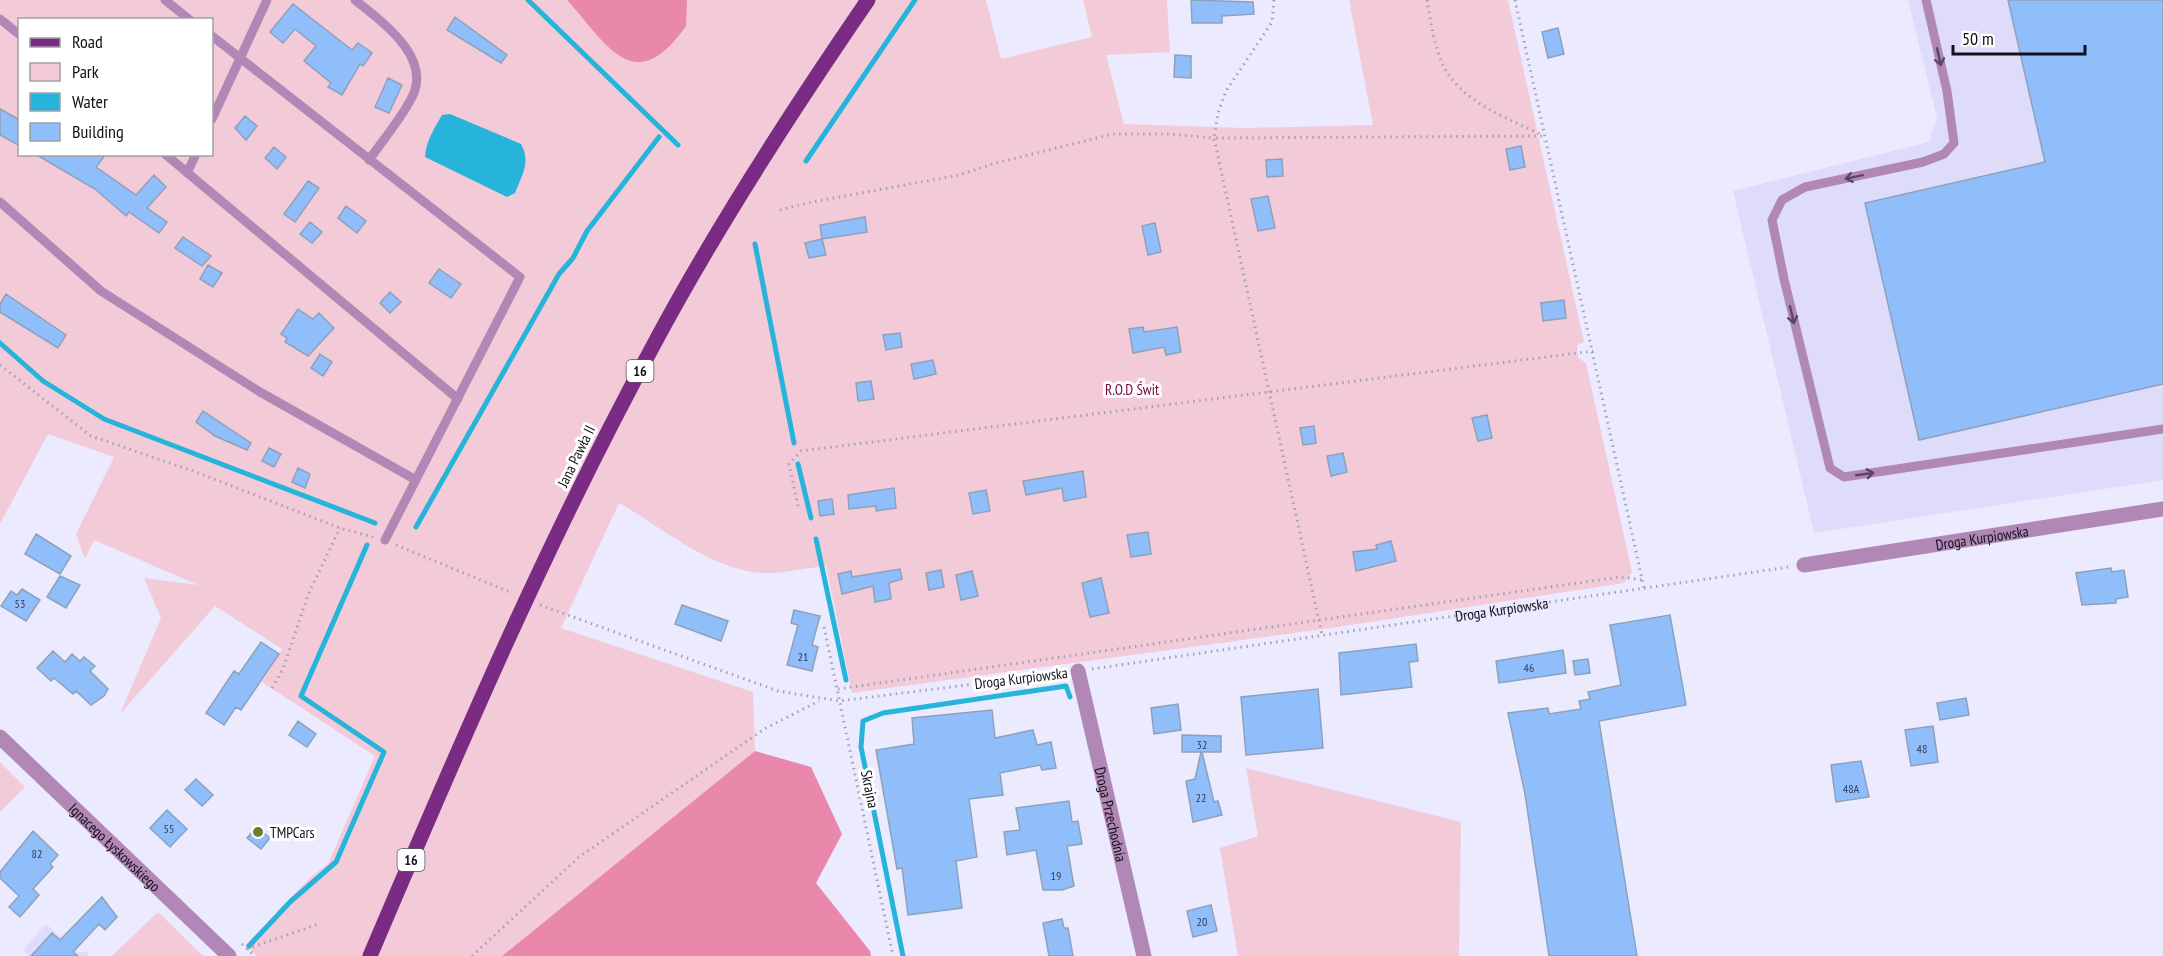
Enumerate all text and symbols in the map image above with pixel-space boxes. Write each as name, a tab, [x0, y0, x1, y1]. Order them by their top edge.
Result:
legend	[18, 18, 213, 156]
scale bar	[1953, 18, 2085, 56]
text: 50 m	[1962, 27, 1994, 50]
text: Road	[72, 30, 103, 53]
one-way arrow	[1934, 47, 1945, 66]
text: Park	[72, 60, 99, 83]
text: Water	[72, 90, 108, 113]
text: Building	[72, 120, 124, 143]
one-way arrow	[1844, 171, 1863, 183]
one-way arrow	[1787, 305, 1799, 324]
road number: 16	[626, 360, 654, 382]
park label: R.O.D Świt	[1105, 380, 1159, 399]
street label: Jana Pawła II	[552, 422, 599, 491]
one-way arrow	[1854, 468, 1874, 479]
street label: Droga Kurpiowska	[1934, 521, 2030, 554]
street label: Droga Kurpiowska	[1454, 593, 1549, 625]
house number: 53	[15, 596, 25, 611]
house number: 21	[798, 649, 808, 664]
house number: 46	[1524, 660, 1534, 675]
street label: Droga Kurpiowska	[973, 663, 1069, 693]
house number: 32	[1197, 737, 1207, 752]
house number: 48	[1917, 741, 1927, 756]
street label: Droga Przechodnia	[1091, 765, 1131, 864]
street label: Skrajna	[857, 768, 883, 810]
house number: 48A	[1843, 781, 1860, 796]
house number: 22	[1196, 790, 1206, 805]
street label: Ignacego Łyskowskiego	[65, 799, 165, 895]
house number: 55	[164, 821, 174, 836]
place label: TMPCars	[270, 823, 315, 842]
marker: TMPCars	[251, 825, 265, 839]
house number: 82	[32, 846, 42, 861]
road number: 16	[398, 849, 424, 871]
house number: 19	[1051, 868, 1061, 883]
house number: 20	[1197, 914, 1207, 929]

